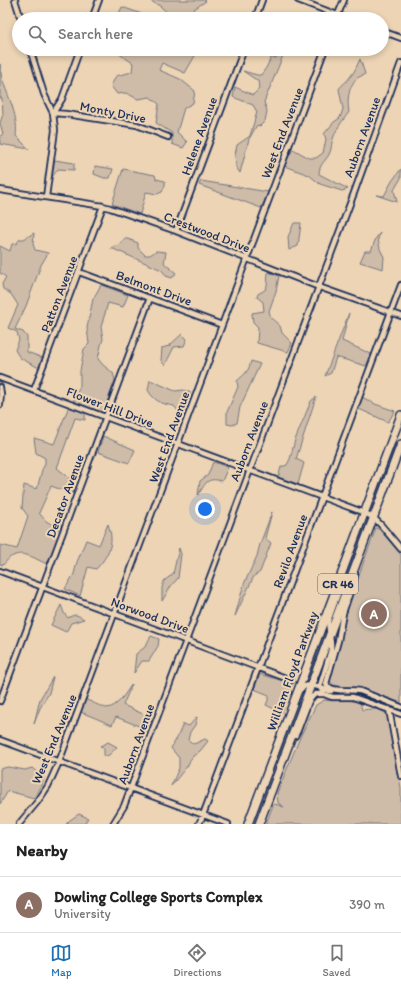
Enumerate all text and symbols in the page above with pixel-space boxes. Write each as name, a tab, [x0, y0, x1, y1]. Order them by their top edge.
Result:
search box	[12, 12, 389, 56]
icon: search	[26, 23, 48, 45]
text: Search here	[58, 25, 133, 43]
street label: West End Avenue	[258, 85, 306, 181]
street label: Helene Avenue	[178, 95, 220, 177]
street label: Auborn Avenue	[340, 95, 384, 179]
street label: Monty Drive	[79, 98, 147, 126]
street label: Crestwood Drive	[162, 209, 252, 255]
street label: Patton Avenue	[37, 253, 81, 335]
street label: Belmont Drive	[114, 267, 194, 309]
street label: Flower Hill Drive	[65, 384, 155, 430]
street label: West End Avenue	[145, 389, 193, 485]
street label: Auborn Avenue	[227, 399, 271, 483]
street label: Decator Avenue	[43, 452, 87, 540]
your location	[195, 499, 215, 519]
street label: Revilo Avenue	[270, 512, 310, 590]
road number: CR 46	[318, 574, 358, 594]
street label: Norwood Drive	[109, 594, 191, 636]
pin: A	[361, 599, 387, 629]
street label: William Floyd Parkway	[263, 609, 321, 733]
street label: West End Avenue	[28, 692, 80, 786]
street label: Auborn Avenue	[114, 702, 158, 786]
text: Nearby	[16, 840, 68, 860]
text: Dowling College Sports Complex	[54, 888, 262, 906]
text: A	[25, 897, 33, 912]
text: 390 m	[349, 897, 385, 912]
text: University	[54, 906, 111, 921]
tab: Map	[50, 942, 72, 979]
tab: Directions	[173, 942, 222, 979]
tab: Saved	[322, 942, 351, 979]

